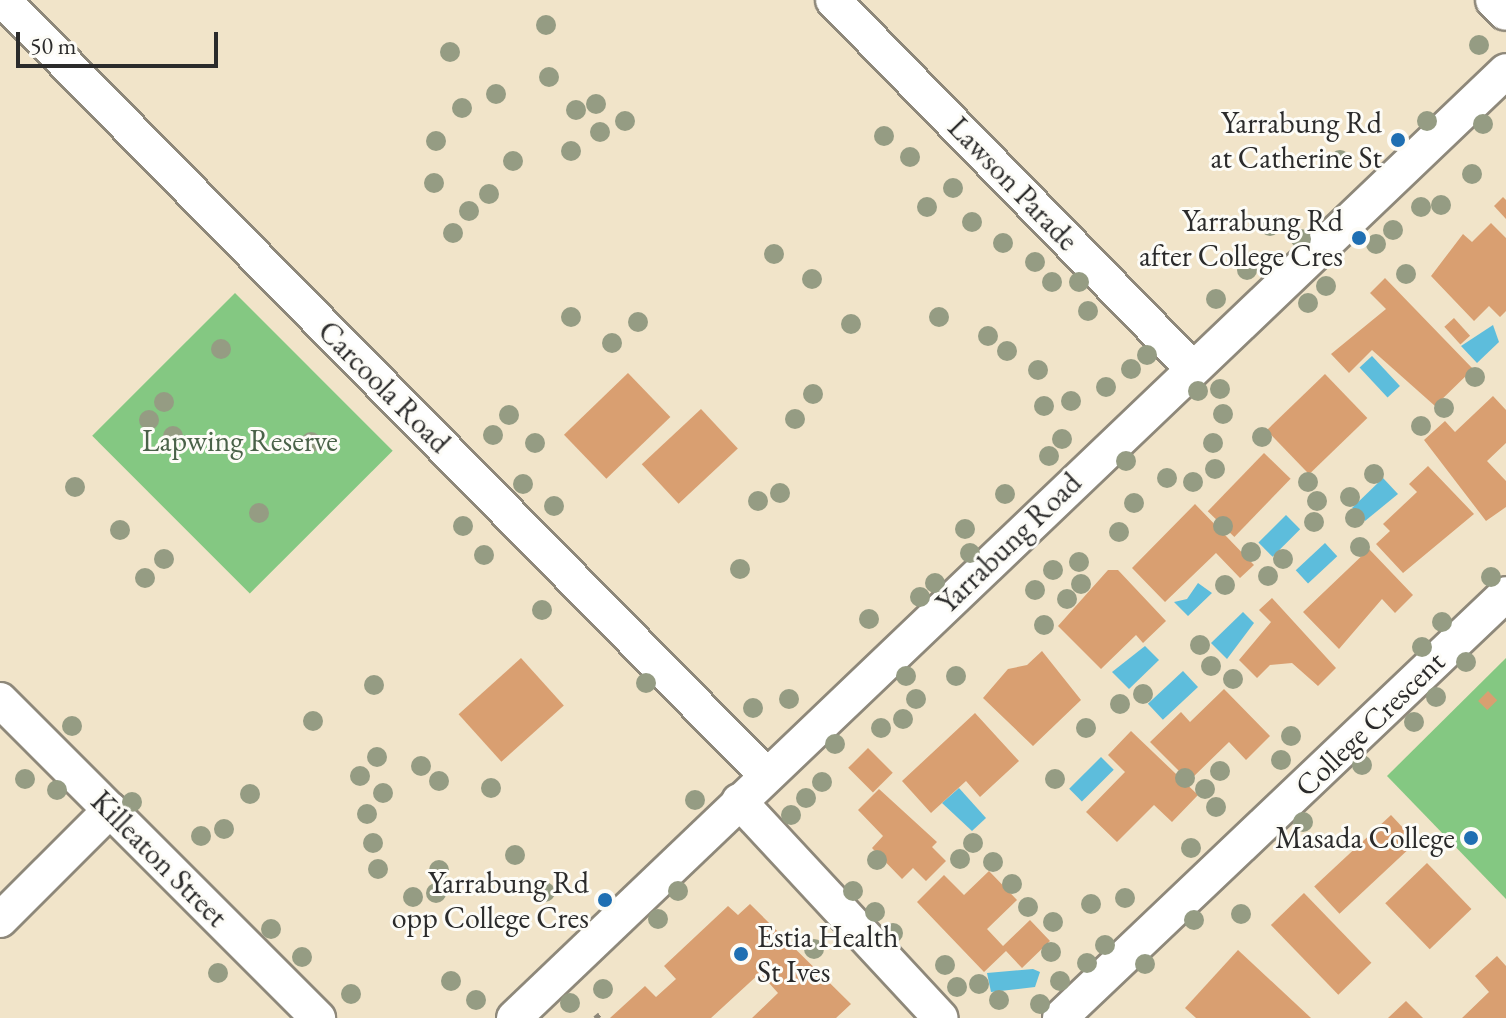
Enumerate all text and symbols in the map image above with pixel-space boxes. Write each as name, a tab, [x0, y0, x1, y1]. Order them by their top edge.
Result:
scale bar	[20, 16, 222, 66]
text: 50 m	[30, 30, 77, 61]
place label: Yarrabung Rd at Catherine St	[1210, 105, 1382, 176]
street label: Lawson Parade	[940, 110, 1086, 258]
marker: Yarrabung Rd at Catherine St	[1389, 131, 1407, 149]
place label: Yarrabung Rd after College Cres	[1139, 203, 1343, 274]
marker: Yarrabung Rd after College Cres	[1350, 229, 1368, 247]
street label: Carcoola Road	[310, 313, 458, 461]
park label: Lapwing Reserve	[142, 423, 338, 459]
street label: Yarrabung Road	[929, 465, 1089, 621]
street label: College Crescent	[1288, 644, 1452, 804]
street label: Killeaton Street	[83, 783, 235, 935]
place label: Masada College	[1275, 820, 1455, 856]
marker: Masada College	[1462, 829, 1480, 847]
place label: Yarrabung Rd opp College Cres	[392, 865, 589, 936]
marker: Yarrabung Rd opp College Cres	[596, 891, 614, 909]
place label: Estia Health St Ives	[757, 919, 898, 990]
marker: Estia Health St Ives	[732, 945, 750, 963]

